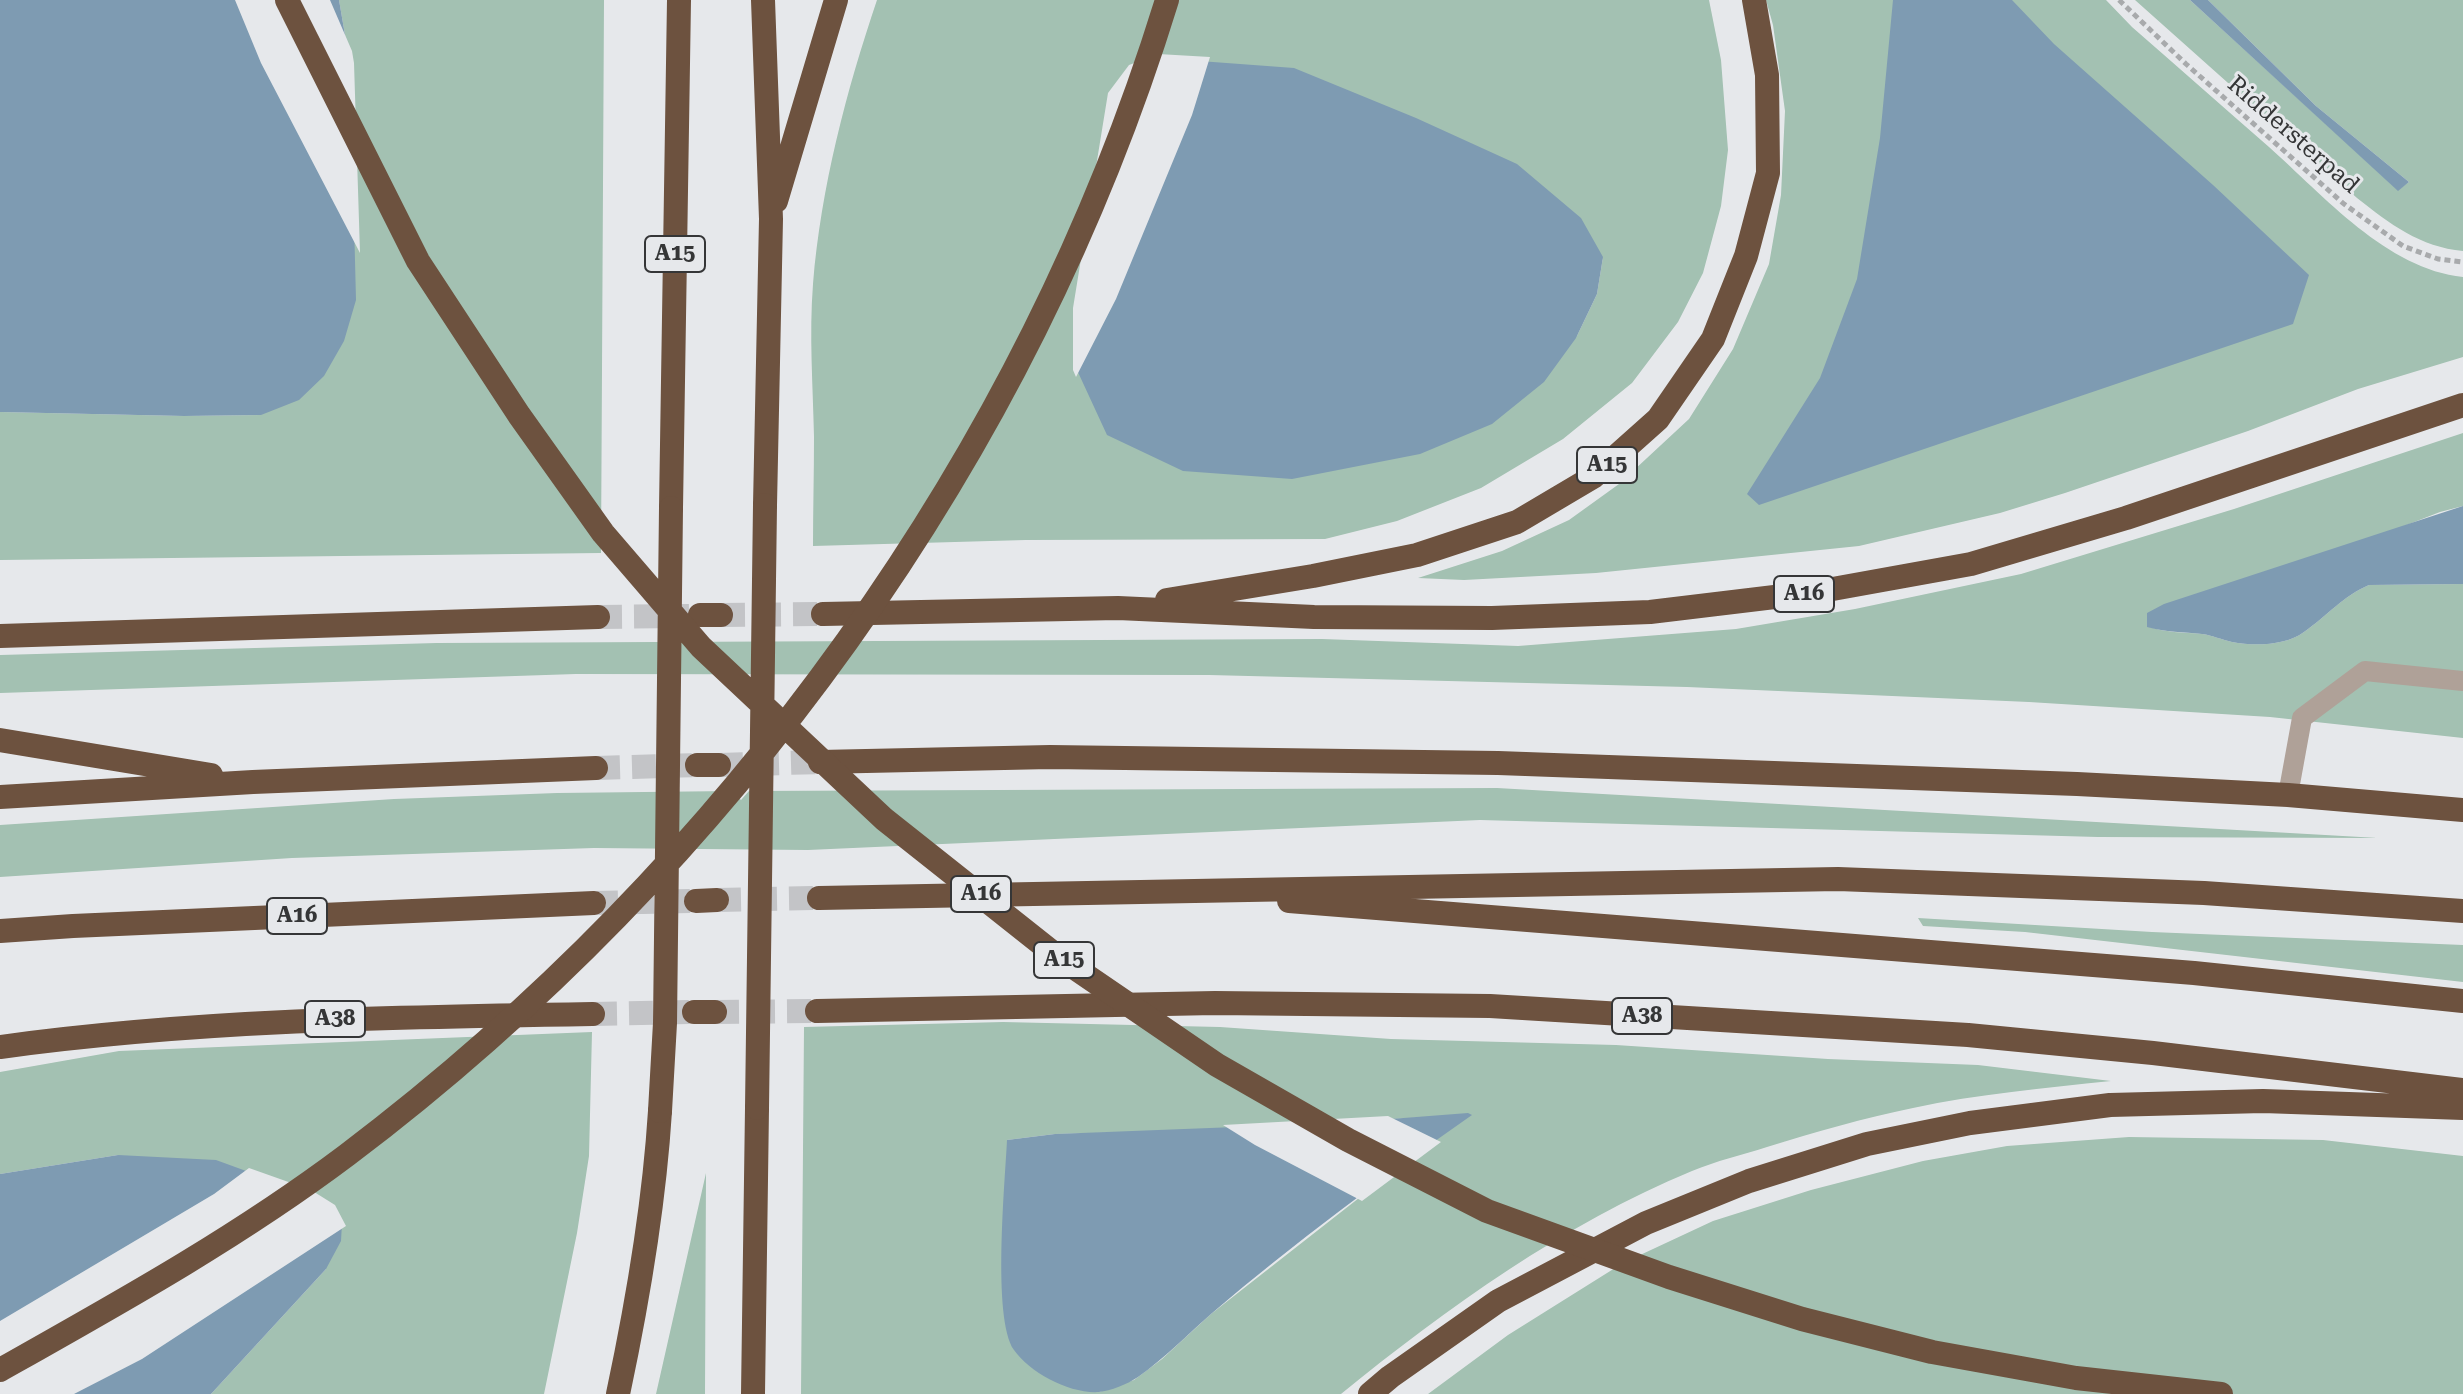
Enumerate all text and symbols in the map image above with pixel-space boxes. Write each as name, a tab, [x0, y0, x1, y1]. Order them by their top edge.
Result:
street label: Riddersterpad	[2221, 70, 2365, 200]
road number: A15	[645, 236, 705, 272]
road number: A15	[1577, 447, 1637, 483]
road number: A16	[1774, 576, 1834, 612]
road number: A16	[951, 876, 1011, 912]
road number: A16	[267, 898, 327, 934]
road number: A15	[1034, 942, 1094, 978]
road number: A38	[1612, 998, 1672, 1034]
road number: A38	[305, 1001, 365, 1037]

